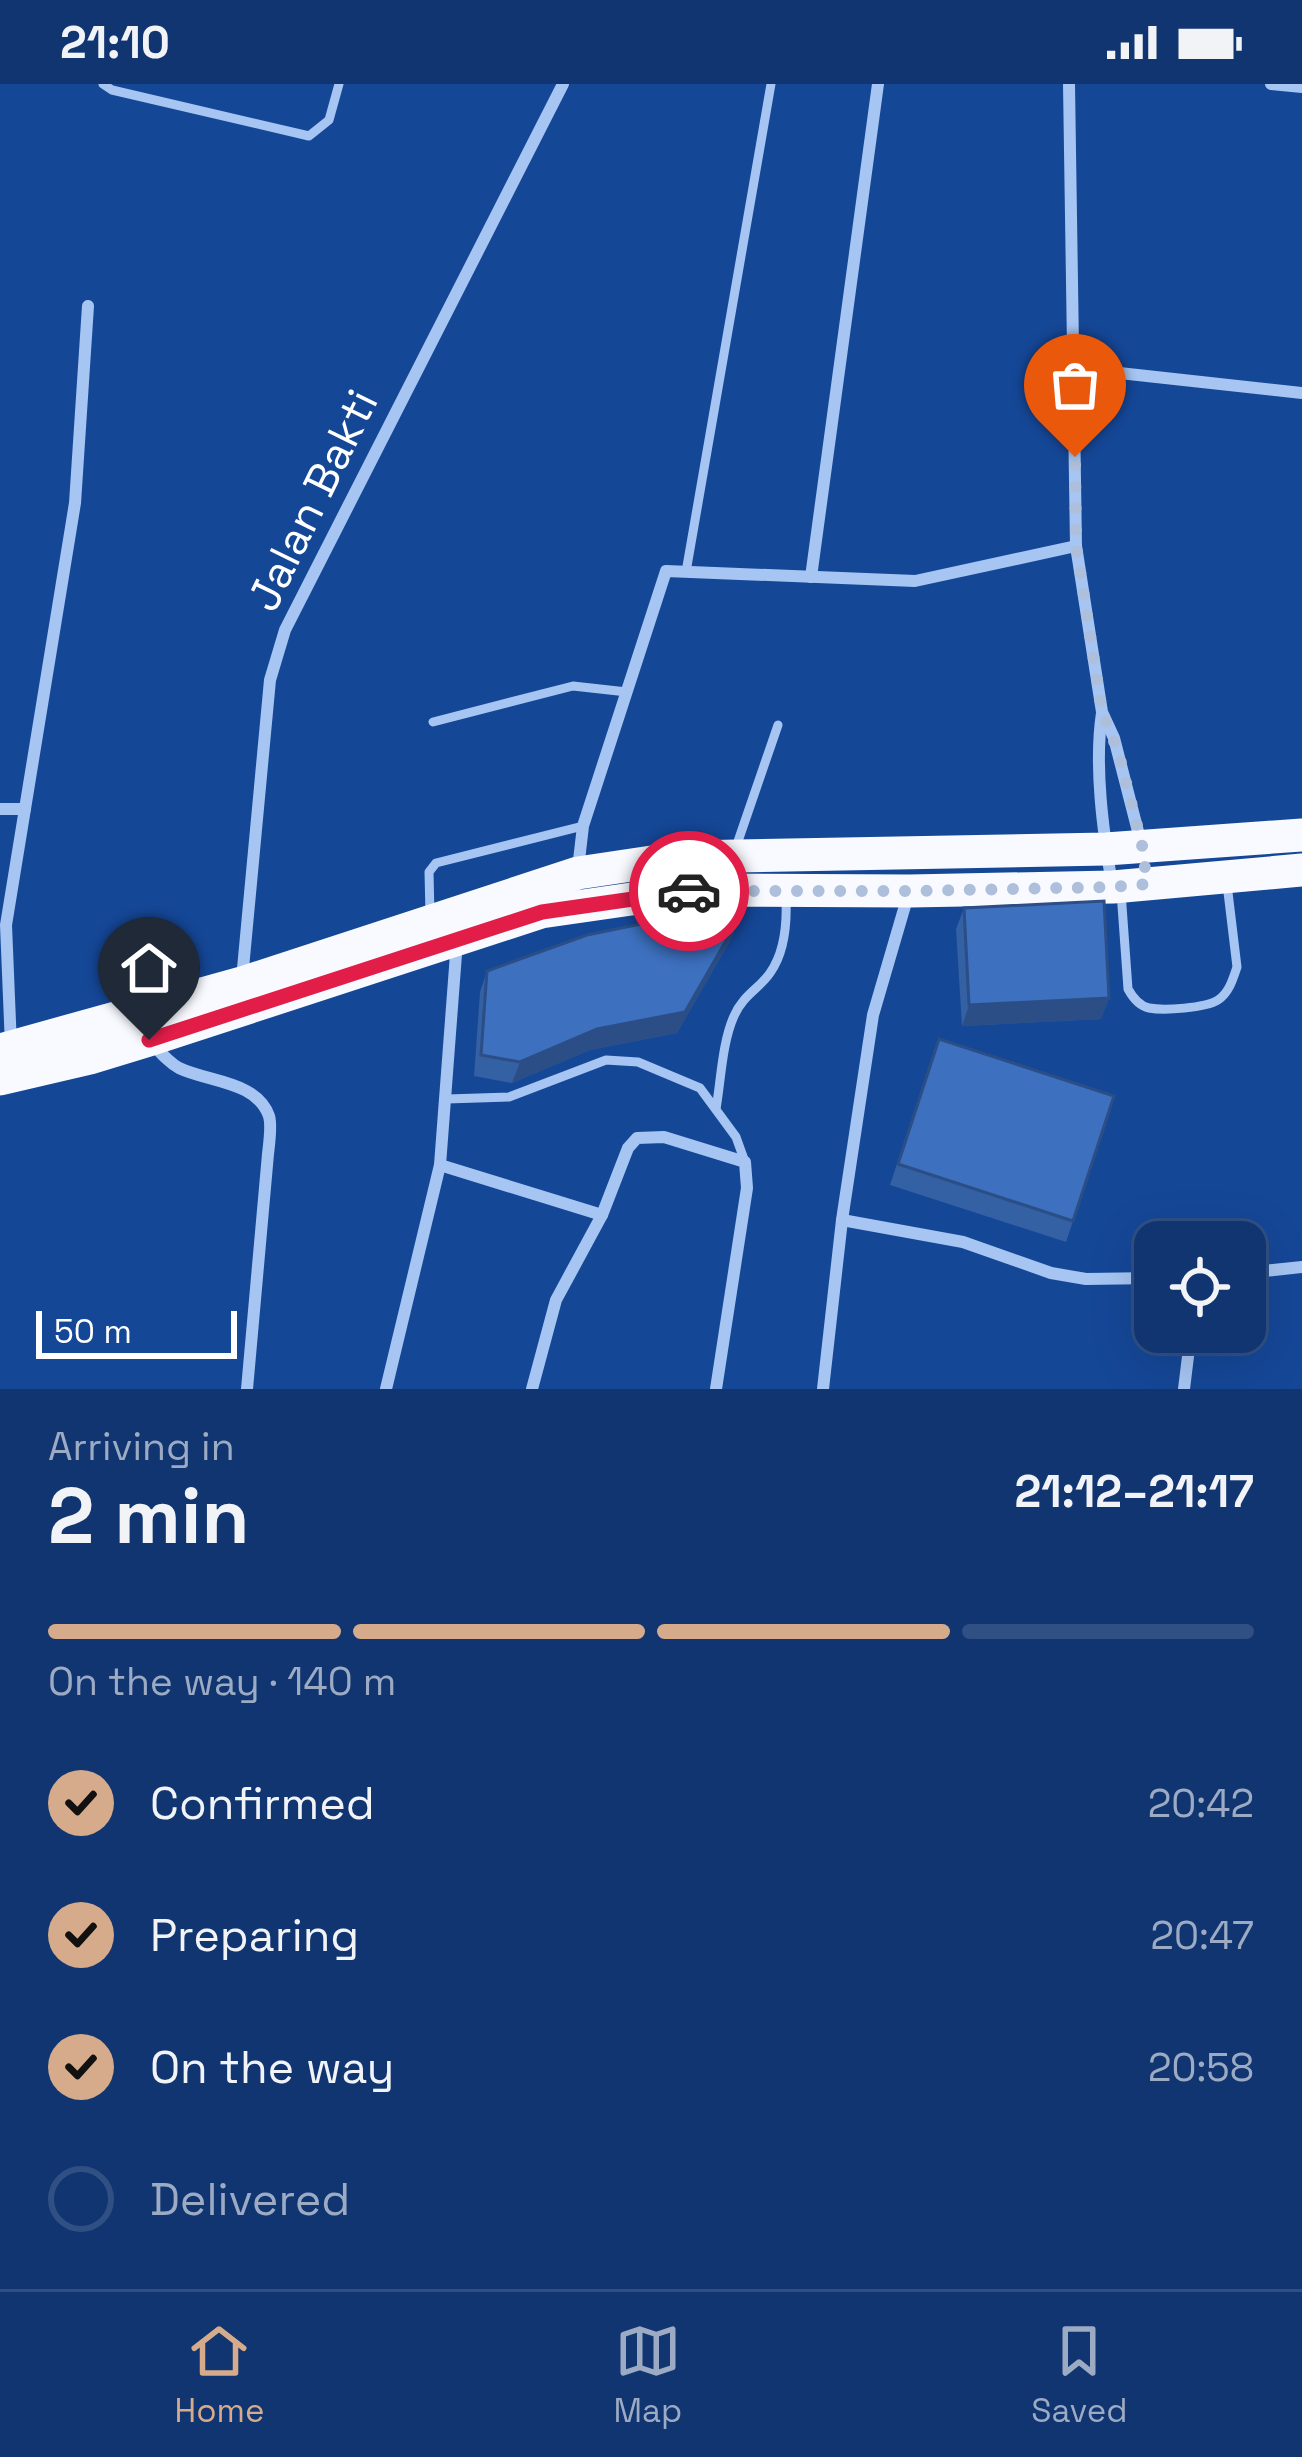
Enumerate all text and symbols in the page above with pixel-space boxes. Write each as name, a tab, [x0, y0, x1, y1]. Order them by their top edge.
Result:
text: 21:10	[60, 14, 170, 71]
pin	[1024, 334, 1126, 457]
icon: bag	[1042, 352, 1108, 418]
street label: Jalan Bakti	[234, 380, 390, 620]
courier	[629, 831, 749, 951]
icon: car	[656, 858, 722, 924]
pin	[98, 917, 200, 1040]
icon: home	[116, 935, 182, 1001]
map controls	[1134, 1221, 1266, 1353]
button: locate	[1134, 1221, 1266, 1353]
scale bar	[36, 1305, 237, 1358]
text: 50 m	[54, 1311, 132, 1353]
text: Arriving in	[48, 1422, 235, 1471]
text: 21:12–21:17	[1014, 1463, 1254, 1520]
text: 2 min	[48, 1466, 250, 1566]
text: On the way · 140 m	[48, 1657, 396, 1706]
icon: check	[48, 1770, 114, 1836]
text: Confirmed	[150, 1775, 375, 1832]
text: 20:42	[1148, 1779, 1254, 1828]
icon: check	[48, 1902, 114, 1968]
text: Preparing	[150, 1907, 359, 1964]
text: 20:47	[1150, 1911, 1254, 1960]
icon: check	[48, 2034, 114, 2100]
text: On the way	[150, 2039, 394, 2096]
text: 20:58	[1148, 2043, 1254, 2092]
text: Delivered	[150, 2171, 350, 2228]
tab: Home	[175, 2318, 264, 2432]
tab: Map	[613, 2318, 682, 2432]
tab: Saved	[1031, 2318, 1127, 2432]

